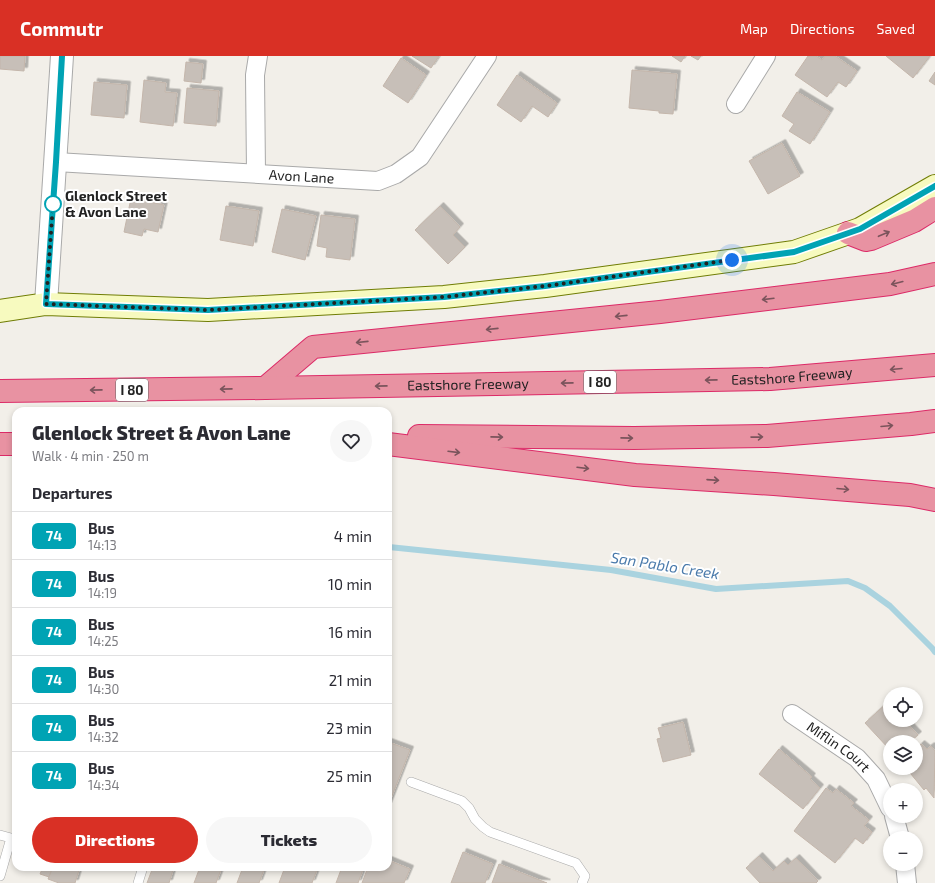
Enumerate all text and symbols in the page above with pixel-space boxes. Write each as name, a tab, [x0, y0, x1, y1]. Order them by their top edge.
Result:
text: Commutr	[20, 17, 103, 40]
text: Map	[740, 20, 768, 37]
text: Directions	[790, 20, 855, 37]
text: Saved	[877, 20, 915, 37]
street label: Avon Lane	[268, 166, 335, 186]
place label: Glenlock Street & Avon Lane	[65, 187, 167, 220]
marker: Glenlock Street & Avon Lane	[44, 195, 62, 213]
one-way arrow	[878, 229, 890, 237]
your location	[722, 250, 742, 270]
one-way arrow	[891, 279, 904, 287]
one-way arrow	[762, 295, 775, 303]
one-way arrow	[615, 312, 628, 319]
one-way arrow	[486, 325, 499, 332]
one-way arrow	[356, 338, 369, 346]
street label: Eastshore Freeway	[731, 363, 854, 388]
one-way arrow	[890, 365, 903, 372]
road number: I 80	[584, 371, 616, 393]
street label: Eastshore Freeway	[407, 374, 530, 393]
one-way arrow	[705, 376, 718, 384]
road number: I 80	[116, 379, 148, 401]
one-way arrow	[561, 379, 574, 387]
one-way arrow	[375, 382, 388, 390]
one-way arrow	[220, 385, 233, 393]
one-way arrow	[90, 386, 103, 394]
button: heart	[330, 420, 372, 462]
text: Glenlock Street & Avon Lane	[32, 421, 291, 444]
one-way arrow	[880, 423, 893, 430]
one-way arrow	[490, 433, 503, 441]
one-way arrow	[750, 433, 763, 441]
one-way arrow	[620, 434, 633, 442]
text: Walk · 4 min · 250 m	[32, 448, 149, 464]
one-way arrow	[448, 448, 461, 456]
one-way arrow	[577, 465, 590, 472]
one-way arrow	[706, 476, 719, 483]
text: Departures	[32, 484, 112, 502]
one-way arrow	[836, 486, 849, 493]
text: Bus	[88, 519, 114, 537]
text: 74	[46, 527, 62, 544]
text: 4 min	[334, 527, 372, 545]
text: 14:13	[88, 537, 117, 553]
water label: San Pablo Creek	[610, 548, 721, 582]
text: Bus	[88, 567, 114, 585]
text: 74	[46, 575, 62, 592]
text: 10 min	[328, 575, 372, 593]
text: 14:19	[88, 585, 117, 601]
text: Bus	[88, 615, 114, 633]
text: 74	[46, 623, 62, 640]
text: 16 min	[329, 623, 372, 641]
text: 14:25	[88, 633, 119, 649]
text: Bus	[88, 663, 114, 681]
text: 74	[46, 671, 62, 688]
text: 21 min	[329, 671, 372, 689]
text: 14:30	[88, 681, 119, 697]
map controls	[883, 687, 923, 871]
button: locate	[883, 687, 923, 727]
text: Bus	[88, 711, 114, 729]
street label: Miflin Court	[804, 718, 874, 775]
text: 74	[46, 719, 62, 736]
text: 23 min	[326, 719, 372, 737]
text: 14:32	[88, 729, 119, 745]
button: layers	[883, 735, 923, 775]
text: Bus	[88, 759, 114, 777]
text: 74	[46, 767, 62, 784]
text: 25 min	[327, 767, 372, 785]
text: 14:34	[88, 777, 119, 793]
button: +	[883, 783, 923, 823]
button: Directions	[32, 817, 198, 863]
button: Tickets	[206, 817, 372, 863]
button: −	[883, 831, 923, 871]

